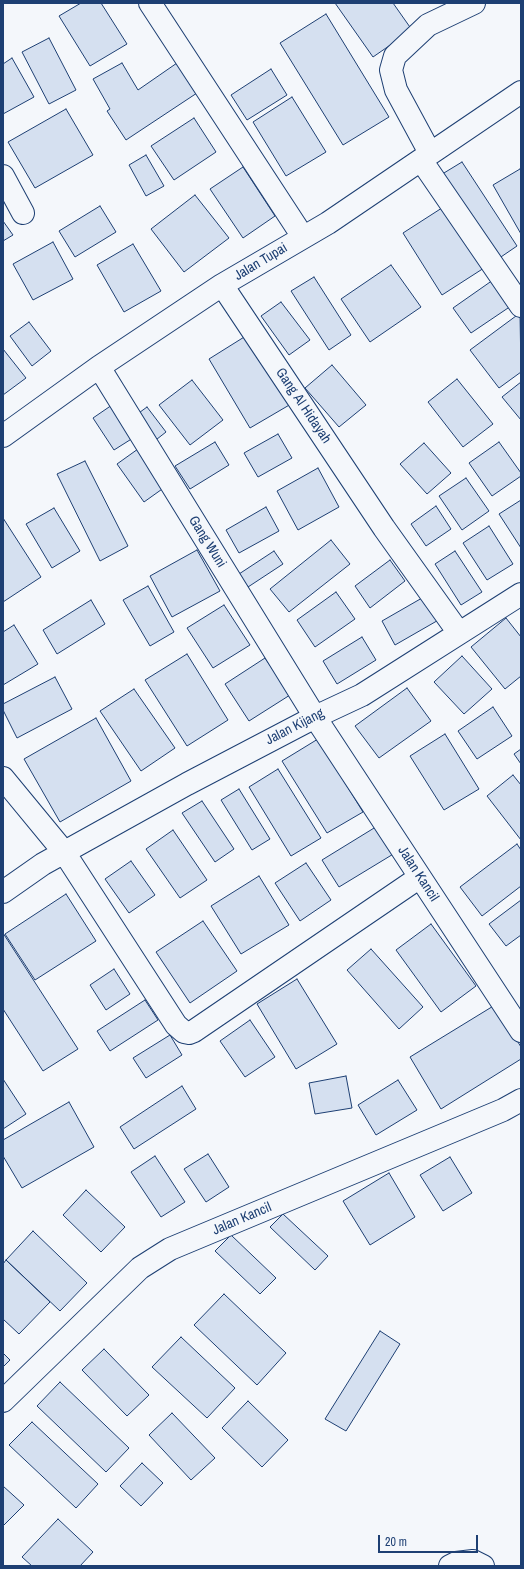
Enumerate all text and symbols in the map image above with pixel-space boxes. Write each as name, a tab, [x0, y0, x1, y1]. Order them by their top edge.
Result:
street label: Jalan Tupai	[231, 240, 291, 284]
street label: Gang Al Hidayah	[272, 365, 334, 447]
street label: Gang Wuni	[185, 513, 229, 571]
street label: Jalan Kijang	[263, 705, 327, 749]
street label: Jalan Kancil	[394, 843, 442, 905]
street label: Jalan Kancil	[210, 1199, 274, 1239]
scale bar	[380, 1527, 480, 1553]
text: 20 m	[385, 1534, 407, 1550]

